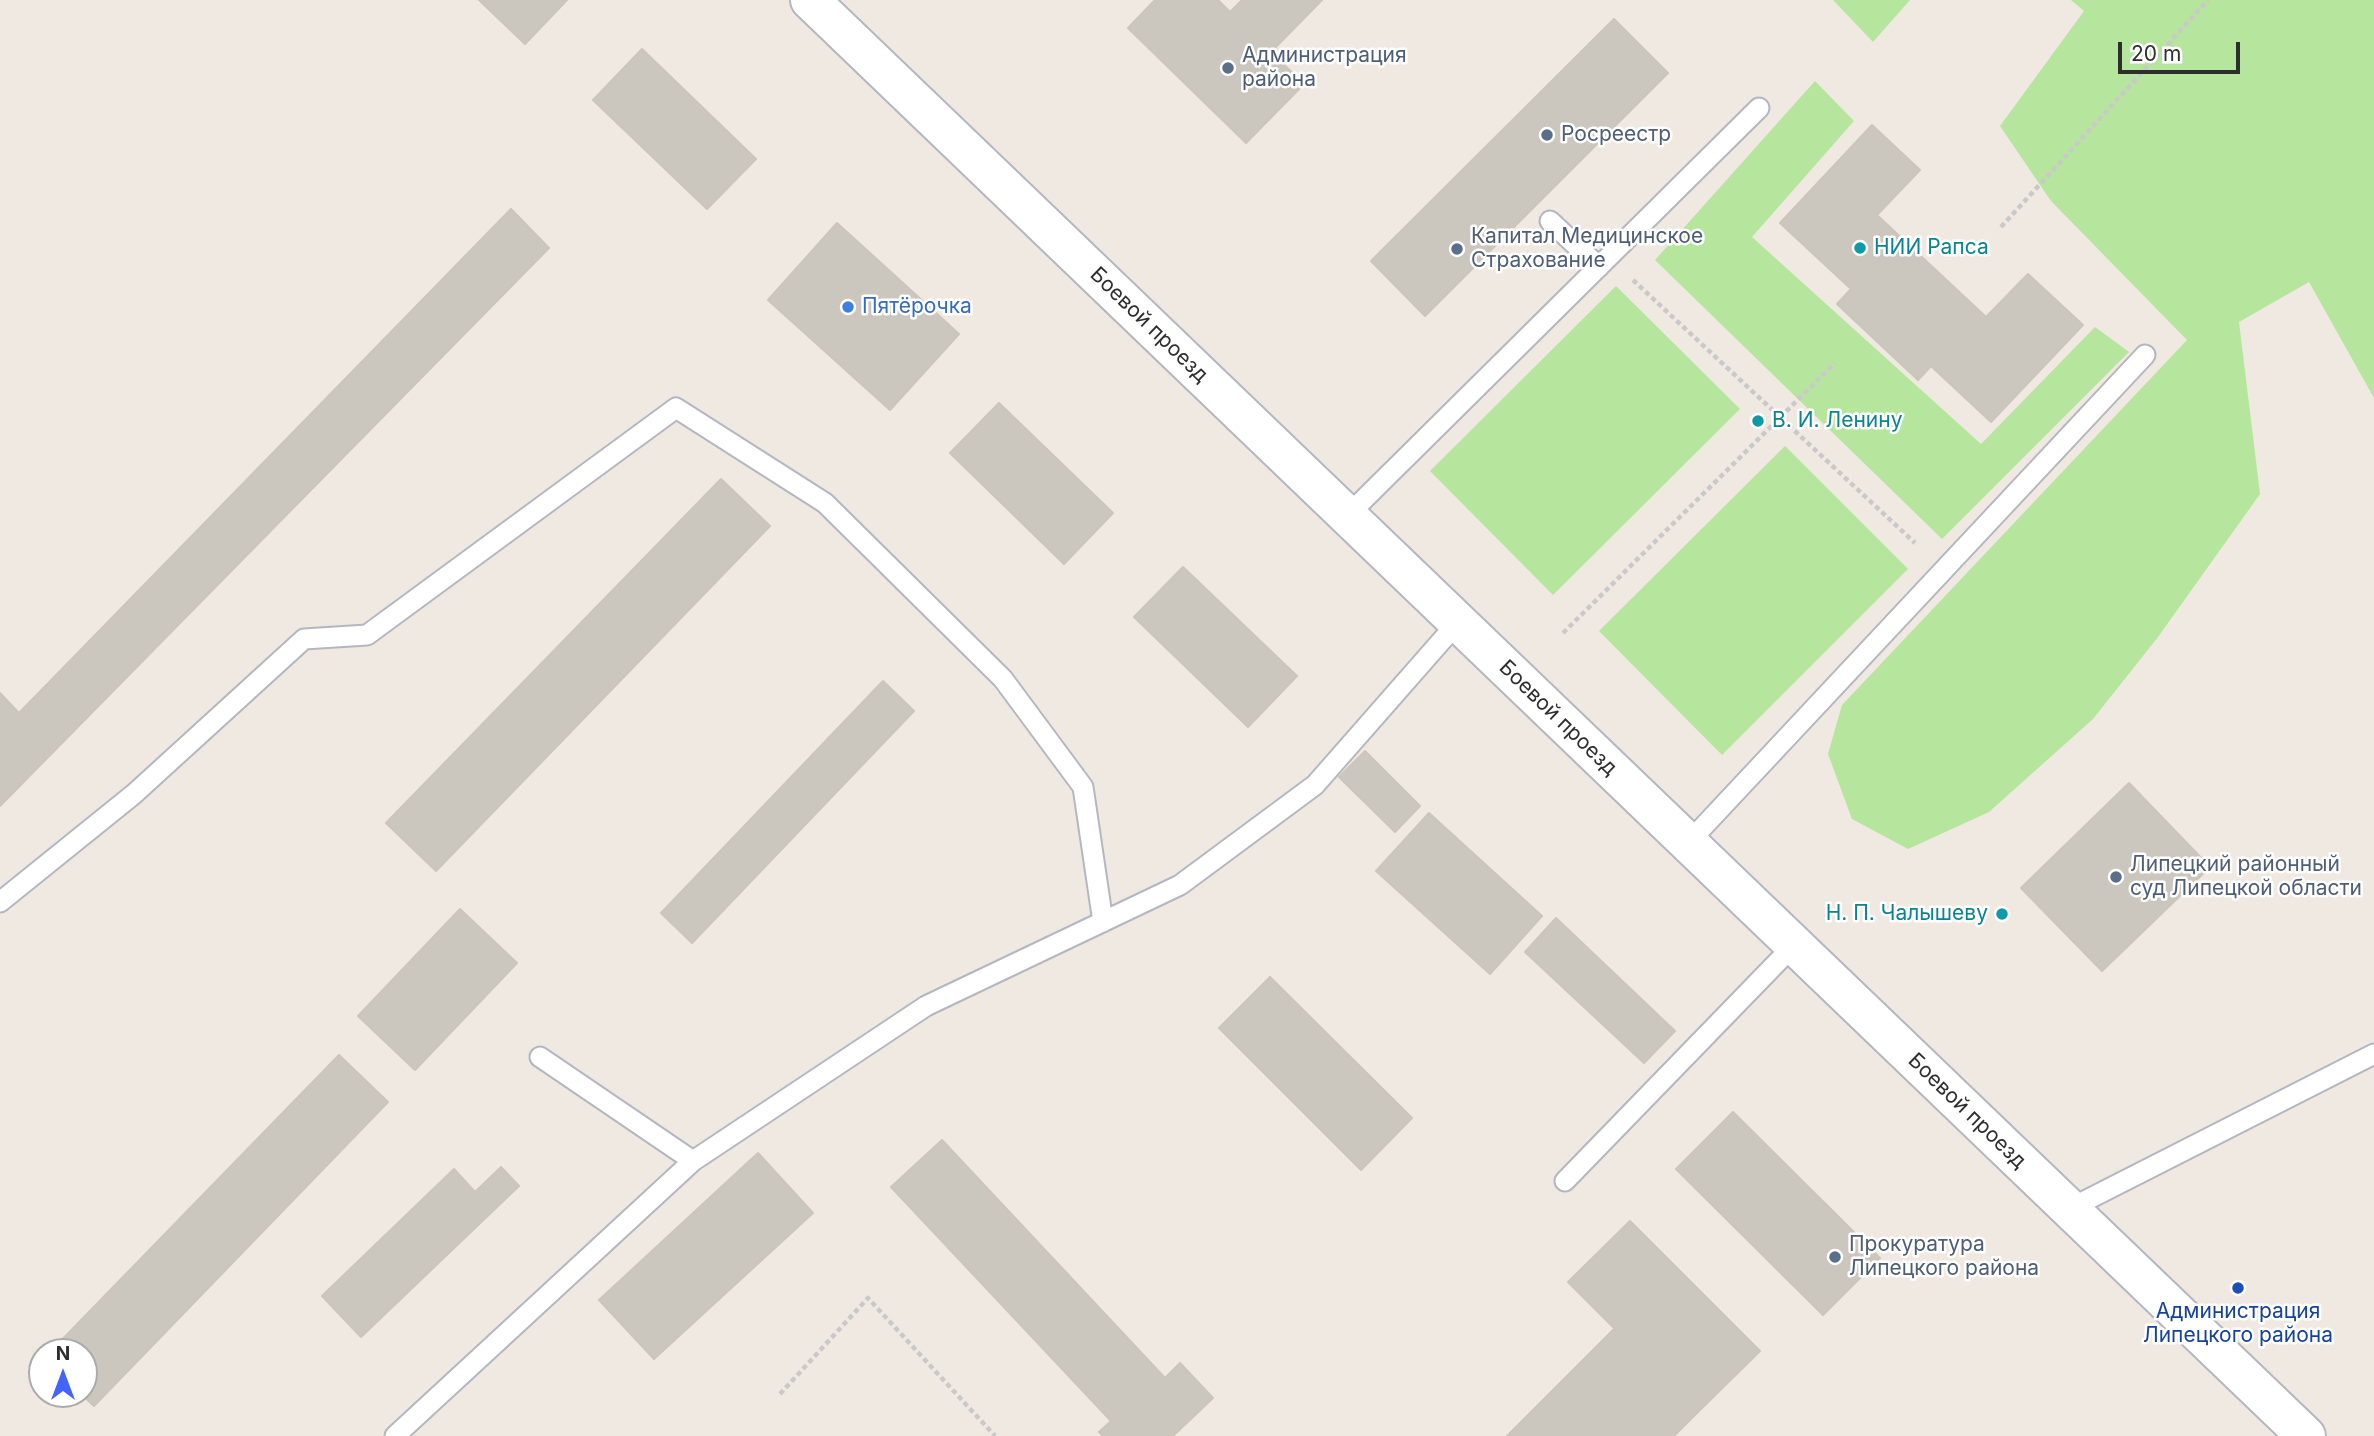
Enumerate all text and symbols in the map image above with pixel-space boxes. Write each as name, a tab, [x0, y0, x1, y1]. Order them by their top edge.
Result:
scale bar	[2122, 28, 2244, 72]
text: 20 m	[2131, 41, 2181, 66]
place label: Администрация района	[1242, 43, 1407, 93]
marker: Администрация района	[1220, 60, 1236, 76]
place label: Росреестр	[1561, 122, 1671, 148]
marker: Росреестр	[1539, 127, 1555, 143]
place label: Капитал Медицинское Страхование	[1471, 224, 1703, 274]
place label: НИИ Рапса	[1874, 235, 1989, 261]
marker: НИИ Рапса	[1852, 240, 1868, 256]
marker: Капитал Медицинское Страхование	[1449, 241, 1465, 257]
street label: Боевой проезд	[1085, 262, 1213, 388]
place label: Пятёрочка	[862, 294, 972, 320]
marker: Пятёрочка	[840, 299, 856, 315]
place label: В. И. Ленину	[1772, 408, 1902, 434]
marker: В. И. Ленину	[1750, 413, 1766, 429]
street label: Боевой проезд	[1494, 655, 1622, 781]
place label: Липецкий районный суд Липецкой области	[2130, 852, 2362, 902]
marker: Липецкий районный суд Липецкой области	[2108, 869, 2124, 885]
place label: Н. П. Чалышеву	[1826, 901, 1988, 927]
marker: Н. П. Чалышеву	[1994, 906, 2010, 922]
street label: Боевой проезд	[1903, 1048, 2031, 1174]
place label: Прокуратура Липецкого района	[1849, 1232, 2039, 1282]
marker: Прокуратура Липецкого района	[1827, 1249, 1843, 1265]
marker: Администрация Липецкого района	[2230, 1280, 2246, 1296]
place label: Администрация Липецкого района	[2143, 1299, 2333, 1349]
north arrow	[28, 1338, 98, 1408]
text: N	[56, 1342, 70, 1365]

